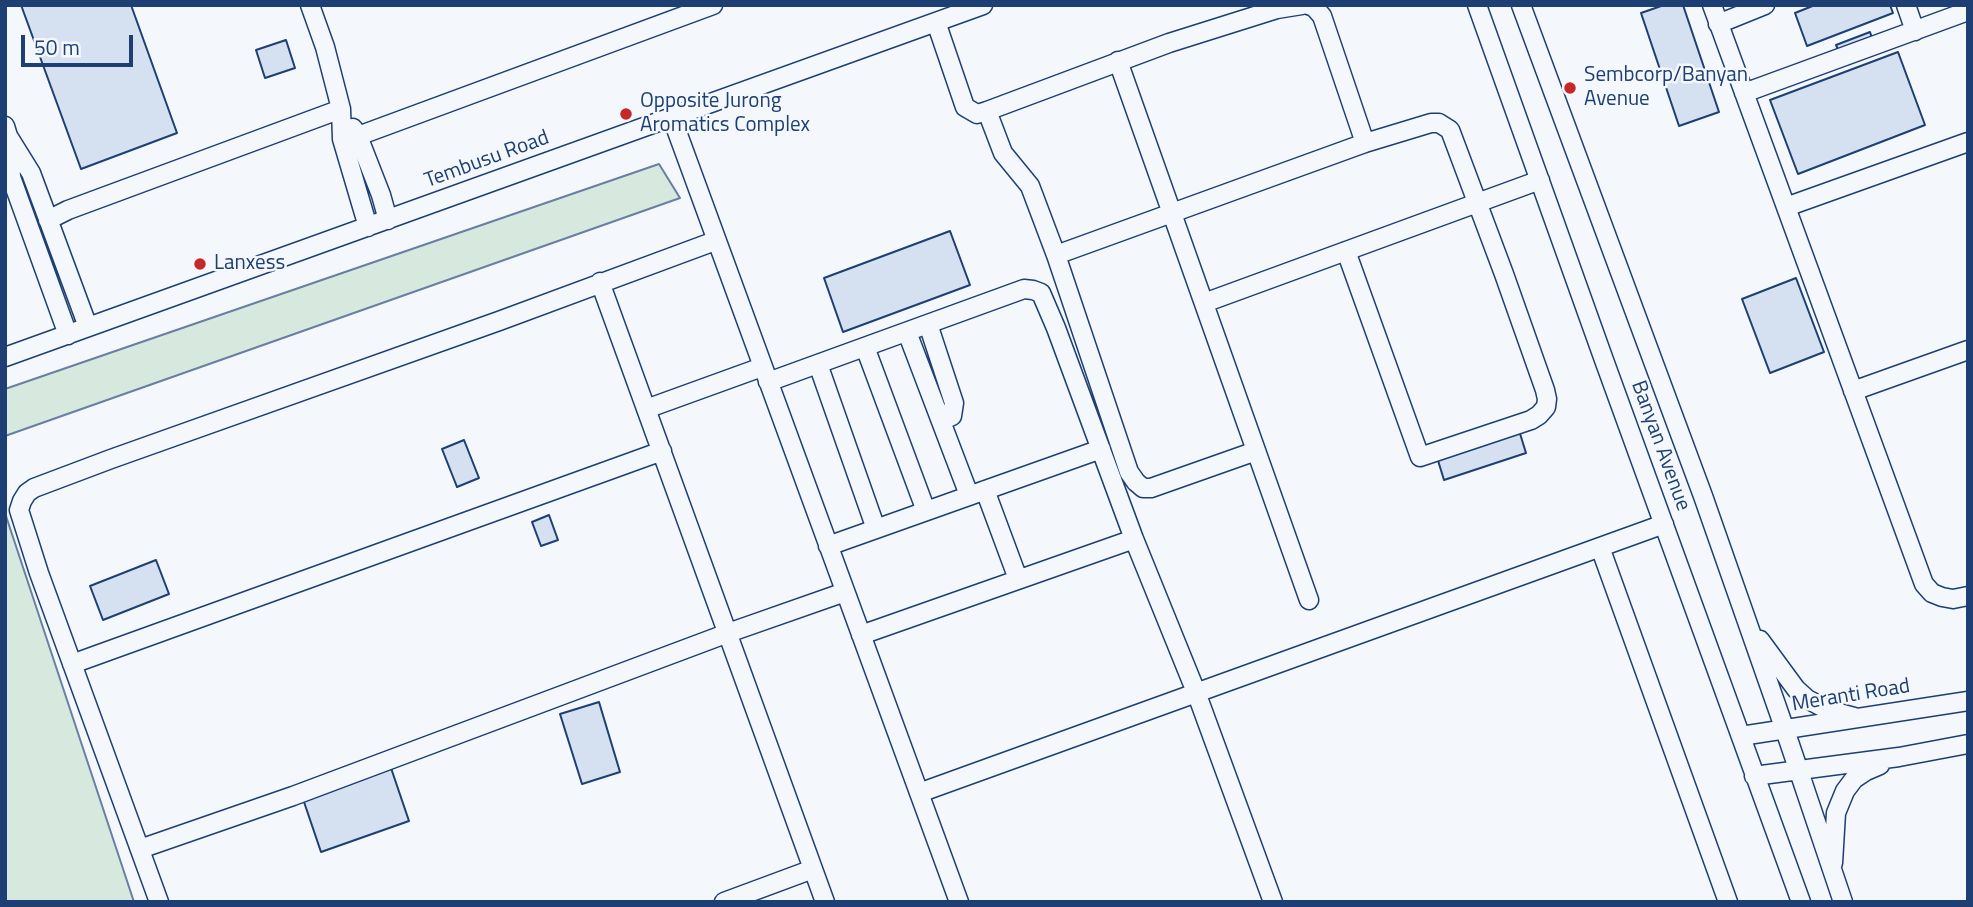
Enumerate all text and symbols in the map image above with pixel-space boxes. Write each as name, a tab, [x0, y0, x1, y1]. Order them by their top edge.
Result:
scale bar	[24, 21, 136, 65]
text: 50 m	[34, 31, 80, 63]
place label: Sembcorp/Banyan Avenue	[1584, 63, 1748, 113]
marker: Sembcorp/Banyan Avenue	[1562, 80, 1578, 96]
place label: Opposite Jurong Aromatics Complex	[640, 89, 810, 139]
marker: Opposite Jurong Aromatics Complex	[618, 106, 634, 122]
street label: Tembusu Road	[421, 126, 553, 194]
place label: Lanxess	[214, 251, 285, 277]
marker: Lanxess	[192, 256, 208, 272]
street label: Banyan Avenue	[1625, 377, 1695, 515]
street label: Meranti Road	[1790, 674, 1912, 718]

